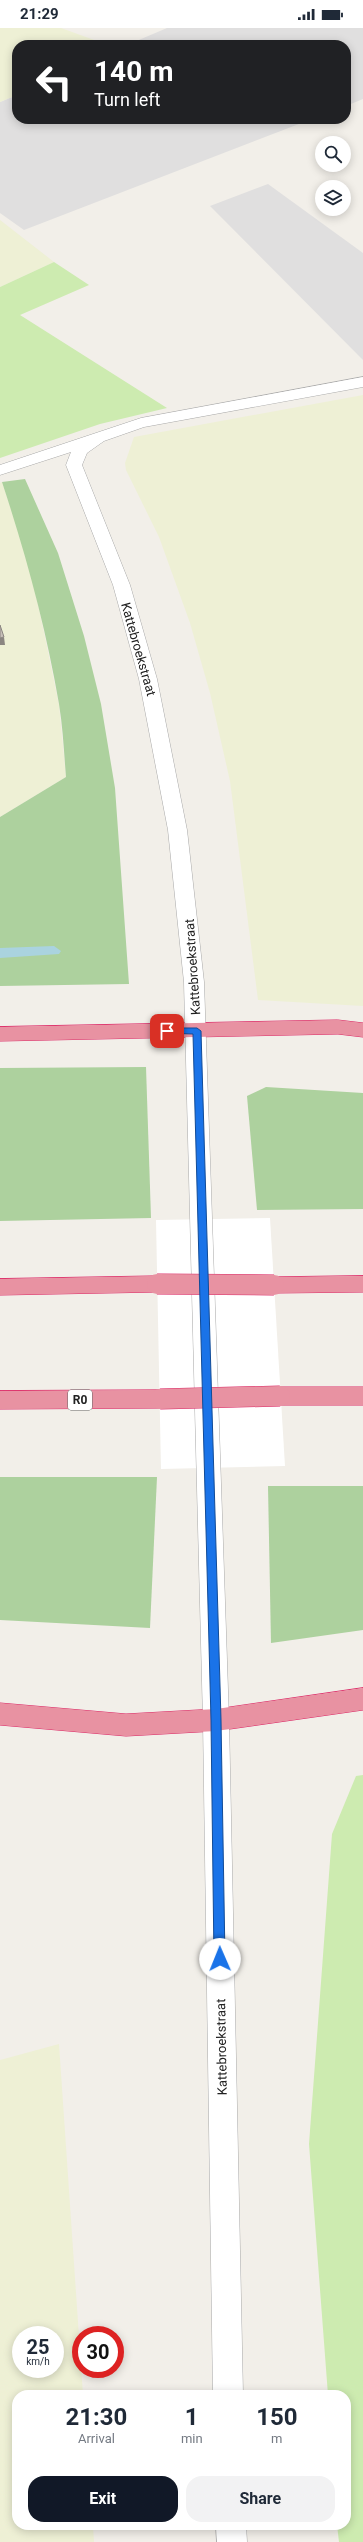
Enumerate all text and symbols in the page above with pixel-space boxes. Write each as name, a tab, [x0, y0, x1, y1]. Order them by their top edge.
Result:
text: 21:29	[20, 5, 59, 23]
text: 140 m	[94, 55, 173, 88]
icon: left	[28, 56, 80, 108]
text: Turn left	[94, 89, 160, 110]
map controls	[315, 136, 351, 216]
button: search	[315, 136, 351, 172]
button: layers	[315, 180, 351, 216]
street label: Kattebroekstraat	[118, 601, 159, 698]
street label: Kattebroekstraat	[182, 918, 203, 1016]
pin	[150, 1014, 184, 1048]
icon: arrive	[156, 1020, 178, 1042]
road number: R0	[68, 1390, 92, 1410]
position arrow	[199, 1938, 241, 1980]
street label: Kattebroekstraat	[213, 1999, 230, 2095]
speed limit sign: 30	[72, 2326, 124, 2378]
text: 25	[27, 2335, 49, 2359]
text: km/h	[26, 2356, 50, 2367]
text: 21:30	[66, 2403, 127, 2431]
text: 1	[185, 2403, 199, 2431]
text: 150	[256, 2403, 297, 2431]
text: Arrival	[78, 2431, 115, 2446]
text: min	[181, 2431, 203, 2446]
text: m	[271, 2431, 283, 2446]
button: Exit	[28, 2476, 178, 2522]
button: Share	[186, 2476, 335, 2522]

